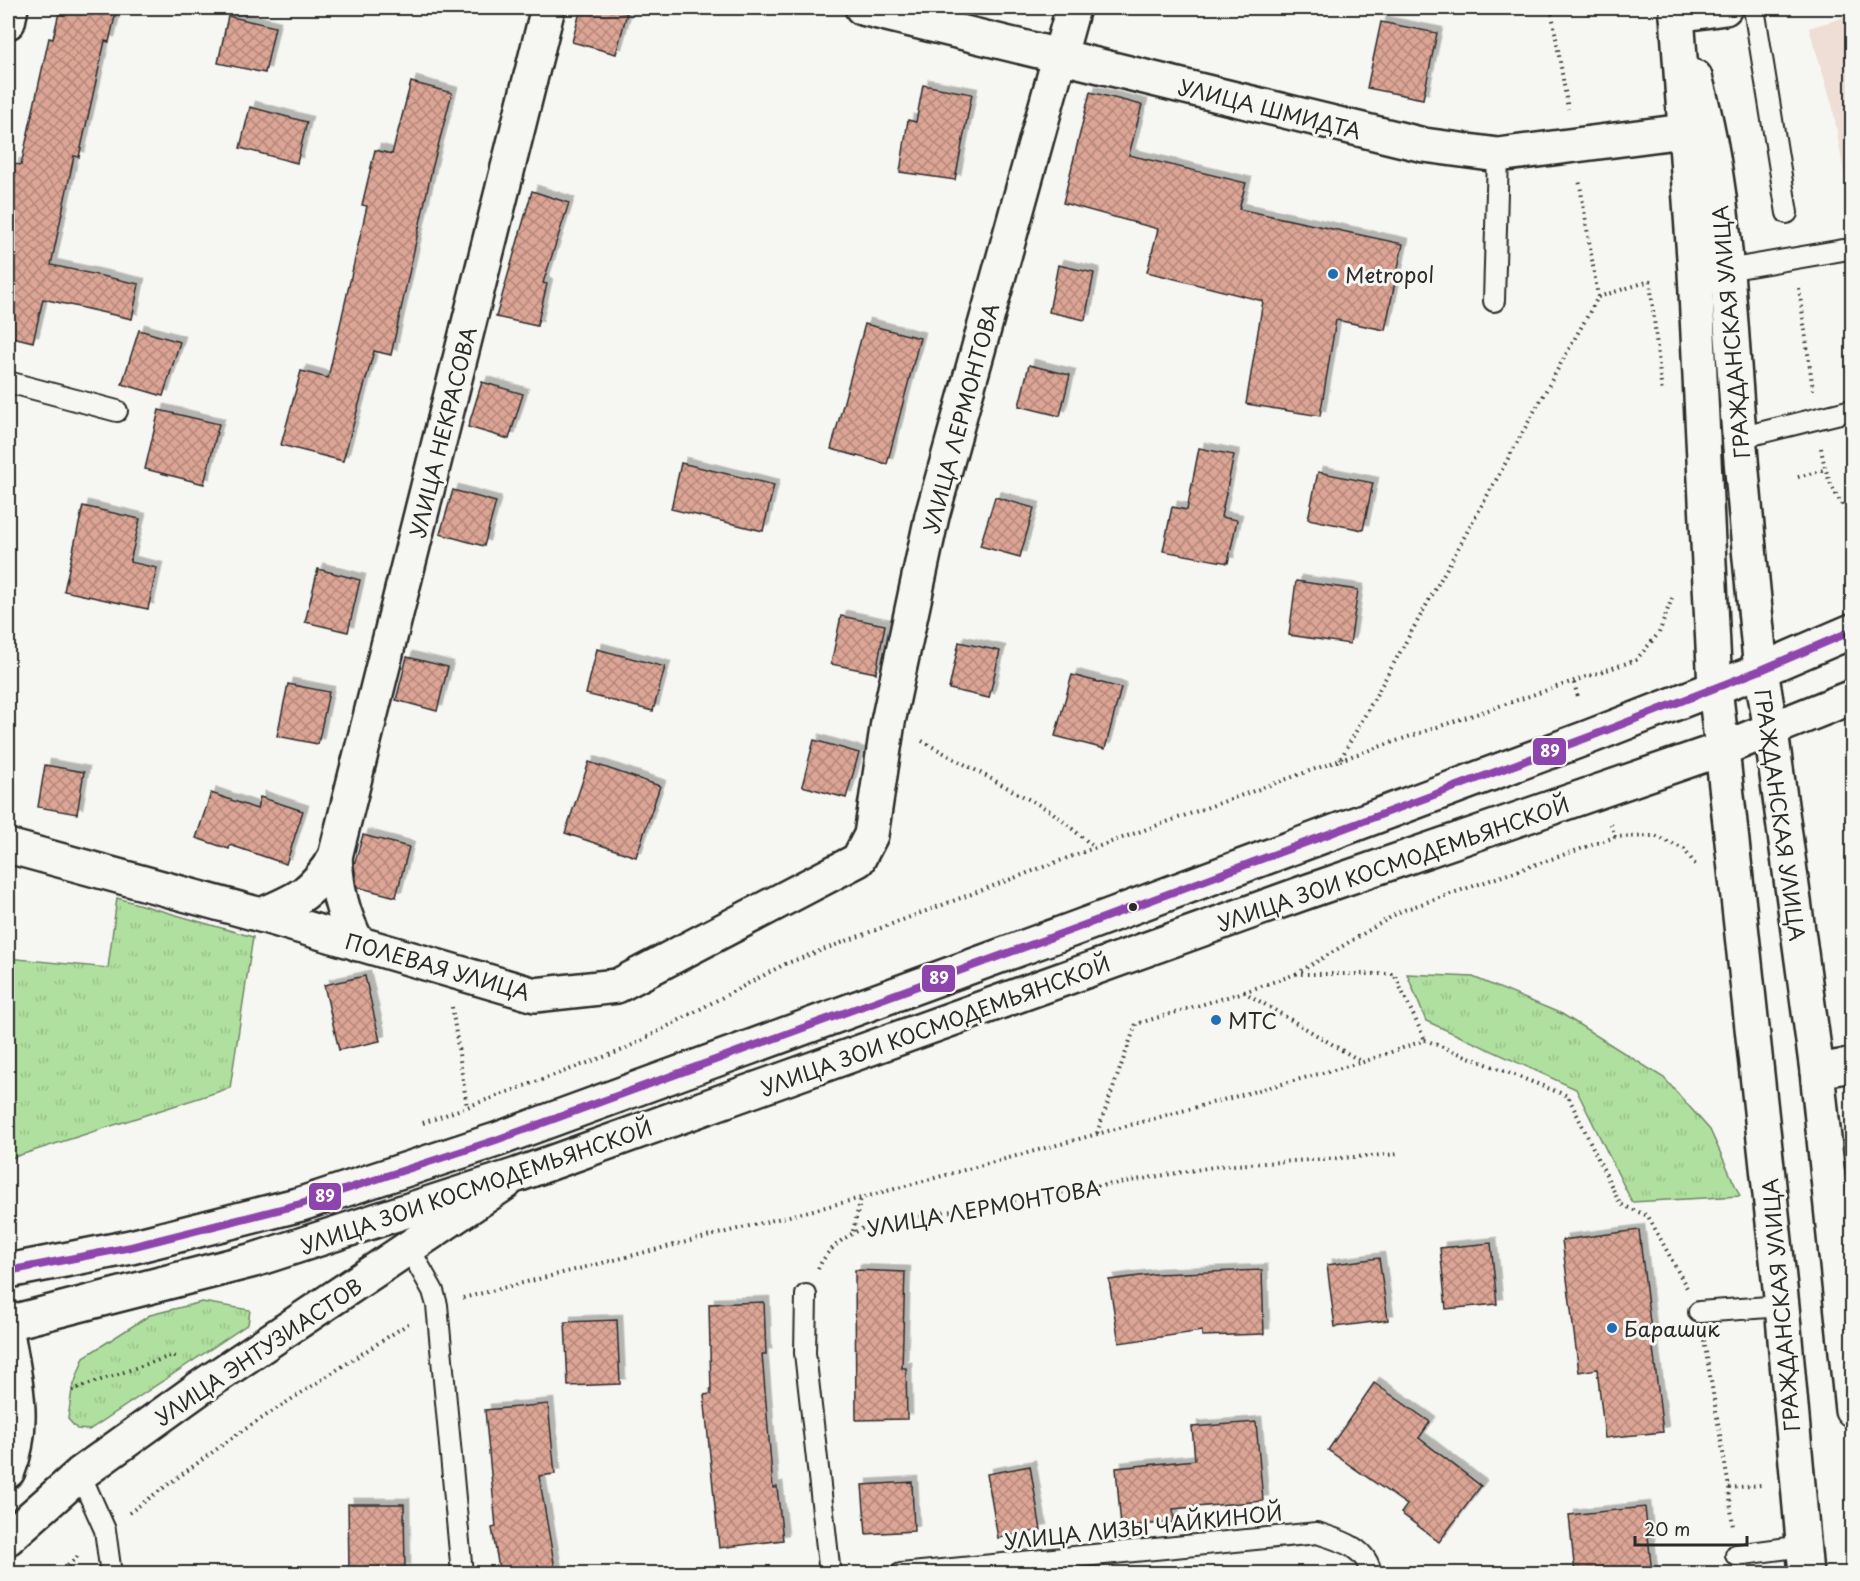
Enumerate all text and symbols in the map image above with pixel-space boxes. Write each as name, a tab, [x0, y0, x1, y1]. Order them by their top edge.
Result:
street label: УЛИЦА ШМИДТА	[1175, 70, 1365, 146]
street label: ГРАЖДАНСКАЯ УЛИЦА	[1703, 204, 1757, 460]
place label: Metropol	[1345, 258, 1434, 290]
marker: Metropol	[1326, 267, 1340, 281]
street label: УЛИЦА ЛЕРМОНТОВА	[914, 299, 1006, 537]
street label: УЛИЦА НЕКРАСОВА	[400, 323, 484, 541]
street label: ГРАЖДАНСКАЯ УЛИЦА	[1747, 687, 1815, 943]
line badge: 89	[1532, 737, 1567, 766]
text: 89	[1540, 738, 1560, 762]
street label: УЛИЦА ЗОИ КОСМОДЕМЬЯНСКОЙ	[1213, 788, 1573, 938]
unlabelled marker	[1127, 901, 1139, 913]
street label: ПОЛЕВАЯ УЛИЦА	[342, 924, 534, 1008]
street label: УЛИЦА ЗОИ КОСМОДЕМЬЯНСКОЙ	[755, 947, 1115, 1103]
line badge: 89	[921, 964, 956, 993]
text: 89	[929, 965, 949, 989]
place label: МТС	[1228, 1004, 1277, 1036]
marker: МТС	[1209, 1013, 1223, 1027]
street label: УЛИЦА ЗОИ КОСМОДЕМЬЯНСКОЙ	[296, 1111, 656, 1261]
street label: УЛИЦА ЛЕРМОНТОВА	[864, 1171, 1102, 1243]
street label: ГРАЖДАНСКАЯ УЛИЦА	[1753, 1177, 1807, 1433]
line badge: 89	[308, 1182, 342, 1211]
text: 89	[315, 1183, 335, 1207]
street label: УЛИЦА ЭНТУЗИАСТОВ	[148, 1269, 368, 1433]
place label: Барашик	[1624, 1312, 1720, 1344]
marker: Барашик	[1605, 1321, 1619, 1335]
street label: УЛИЦА ЛИЗЫ ЧАЙКИНОЙ	[1002, 1495, 1284, 1557]
scale bar	[1635, 1509, 1748, 1547]
text: 20 m	[1644, 1515, 1690, 1542]

